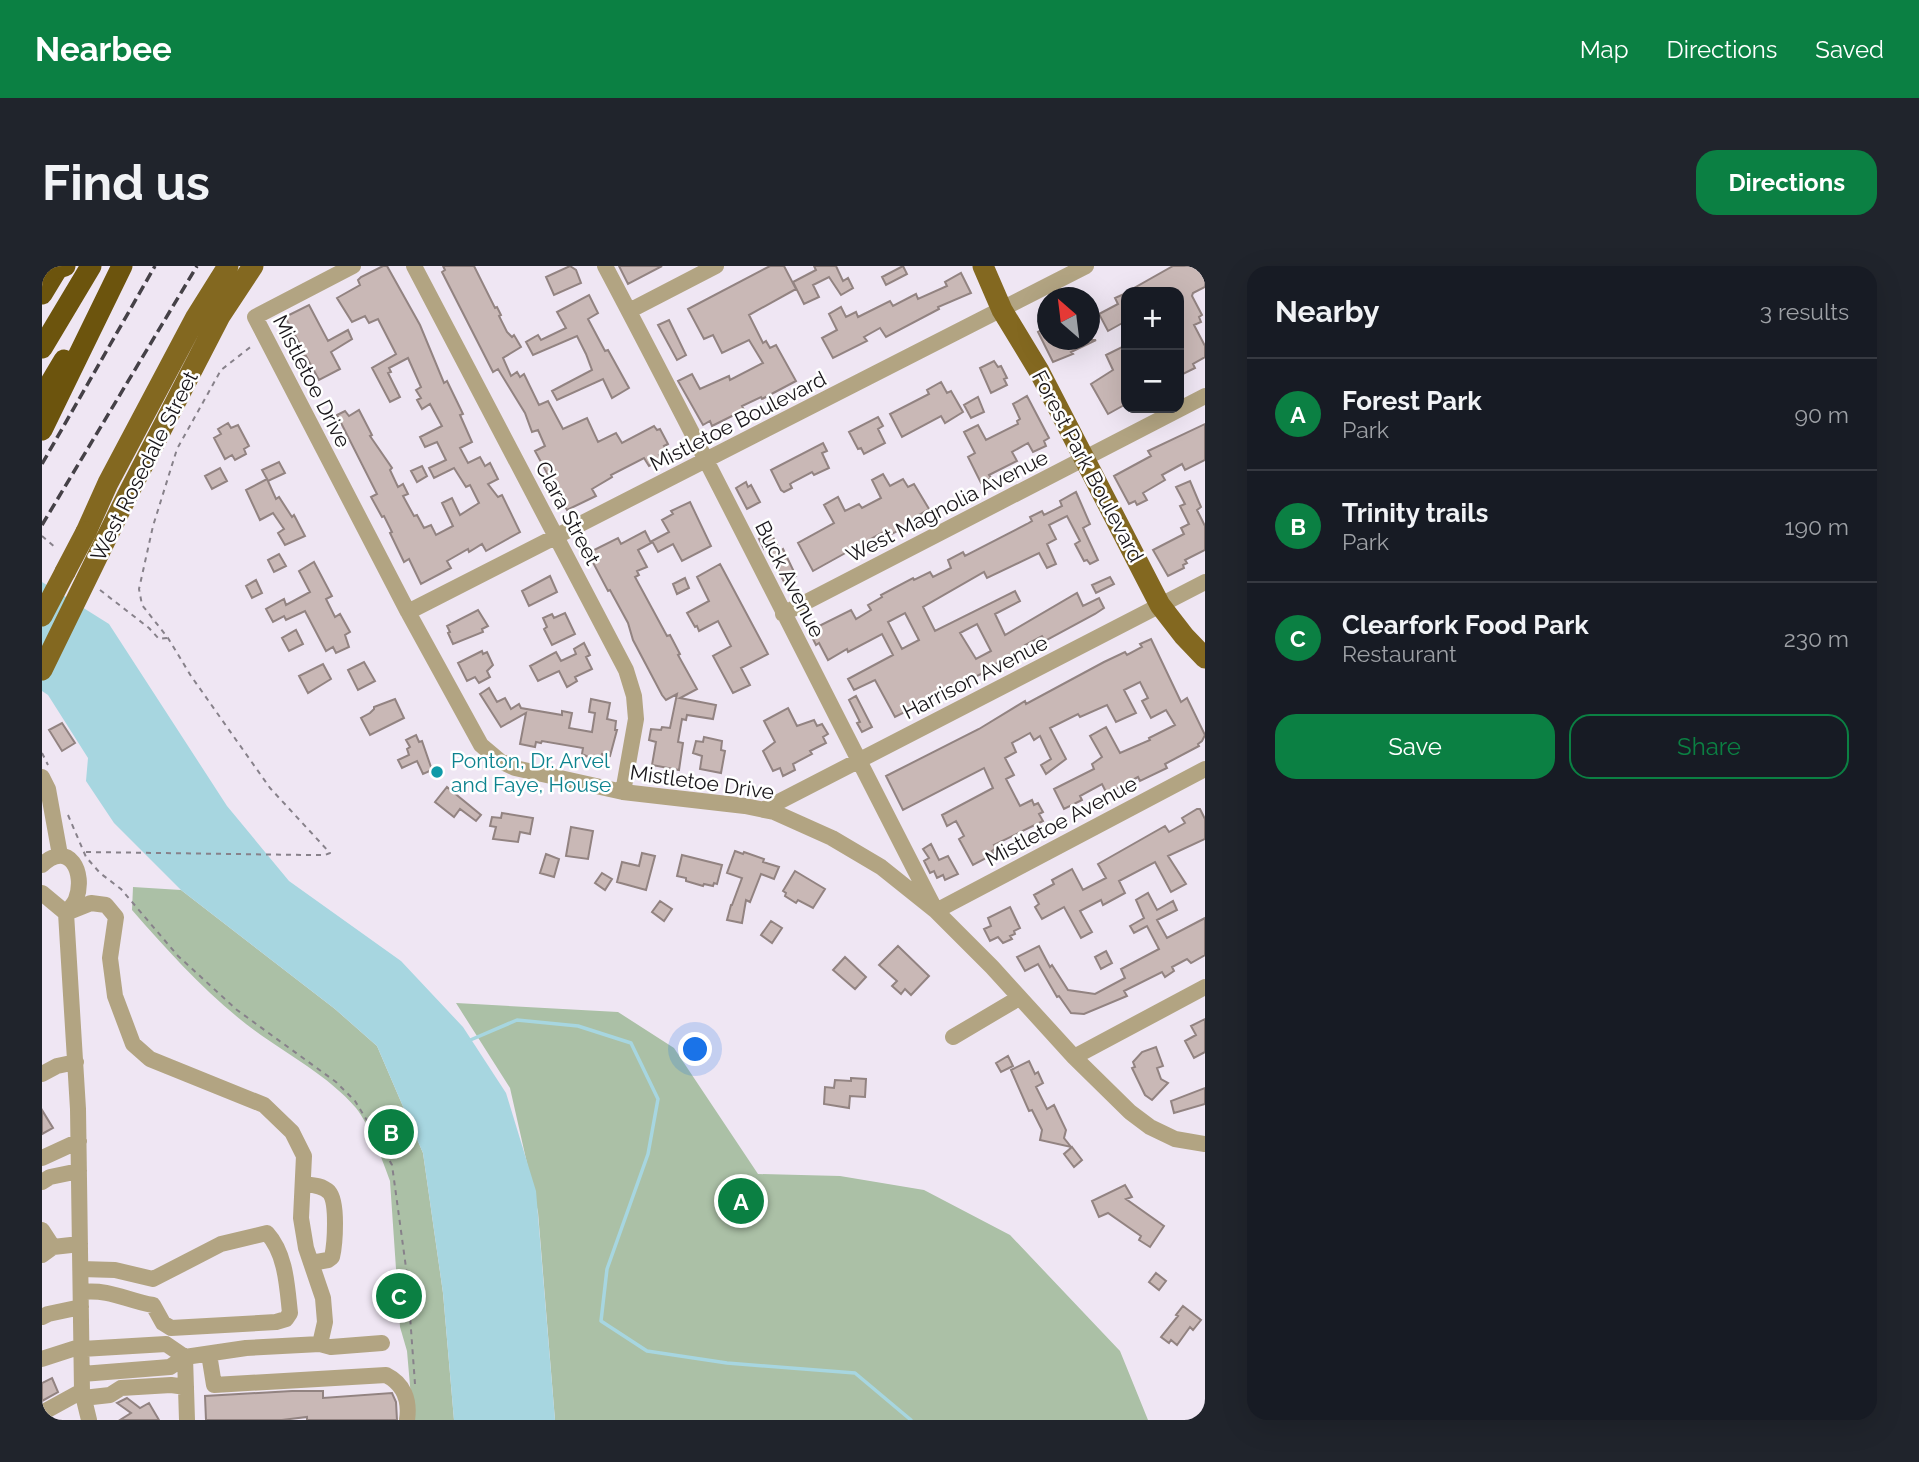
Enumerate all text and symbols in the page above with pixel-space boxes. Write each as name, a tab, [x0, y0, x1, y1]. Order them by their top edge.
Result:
text: Nearbee	[35, 30, 172, 69]
text: Map	[1580, 35, 1629, 64]
text: Directions	[1667, 35, 1777, 64]
text: Saved	[1815, 35, 1884, 64]
button: Directions	[1696, 150, 1877, 215]
text: Find us	[42, 154, 210, 211]
north arrow	[1037, 287, 1100, 350]
map controls	[1121, 287, 1184, 413]
button: +	[1121, 287, 1184, 350]
text: Nearby	[1275, 294, 1379, 329]
text: 3 results	[1760, 298, 1849, 325]
street label: Mistletoe Drive	[268, 311, 356, 451]
button: −	[1121, 350, 1184, 413]
street label: Mistletoe Boulevard	[646, 366, 830, 476]
street label: Forest Park Boulevard	[1027, 366, 1149, 566]
street label: West Rosedale Street	[85, 367, 203, 565]
text: Forest Park	[1342, 386, 1482, 416]
text: A	[1290, 401, 1306, 428]
text: 90 m	[1794, 401, 1849, 428]
text: Park	[1342, 416, 1389, 443]
street label: West Magnolia Avenue	[842, 444, 1052, 568]
street label: Clara Street	[530, 457, 606, 569]
text: Trinity trails	[1342, 498, 1488, 528]
text: B	[1290, 513, 1306, 540]
text: 190 m	[1785, 513, 1849, 540]
street label: Buck Avenue	[750, 517, 830, 641]
text: Park	[1342, 528, 1389, 555]
text: Clearfork Food Park	[1342, 610, 1589, 640]
text: C	[1290, 625, 1306, 652]
text: 230 m	[1784, 625, 1849, 652]
street label: Harrison Avenue	[898, 630, 1052, 724]
text: Restaurant	[1342, 640, 1457, 667]
button: Save	[1275, 714, 1555, 779]
button: Share	[1569, 714, 1849, 779]
place label: Ponton, Dr. Arvel and Faye, House	[451, 748, 611, 797]
street label: Mistletoe Drive	[628, 760, 776, 804]
marker: Ponton, Dr. Arvel and Faye, House	[429, 764, 445, 780]
street label: Mistletoe Avenue	[981, 770, 1141, 872]
your location	[678, 1032, 712, 1066]
pin: B	[368, 1106, 414, 1158]
pin: A	[718, 1175, 764, 1227]
pin: C	[376, 1270, 422, 1322]

